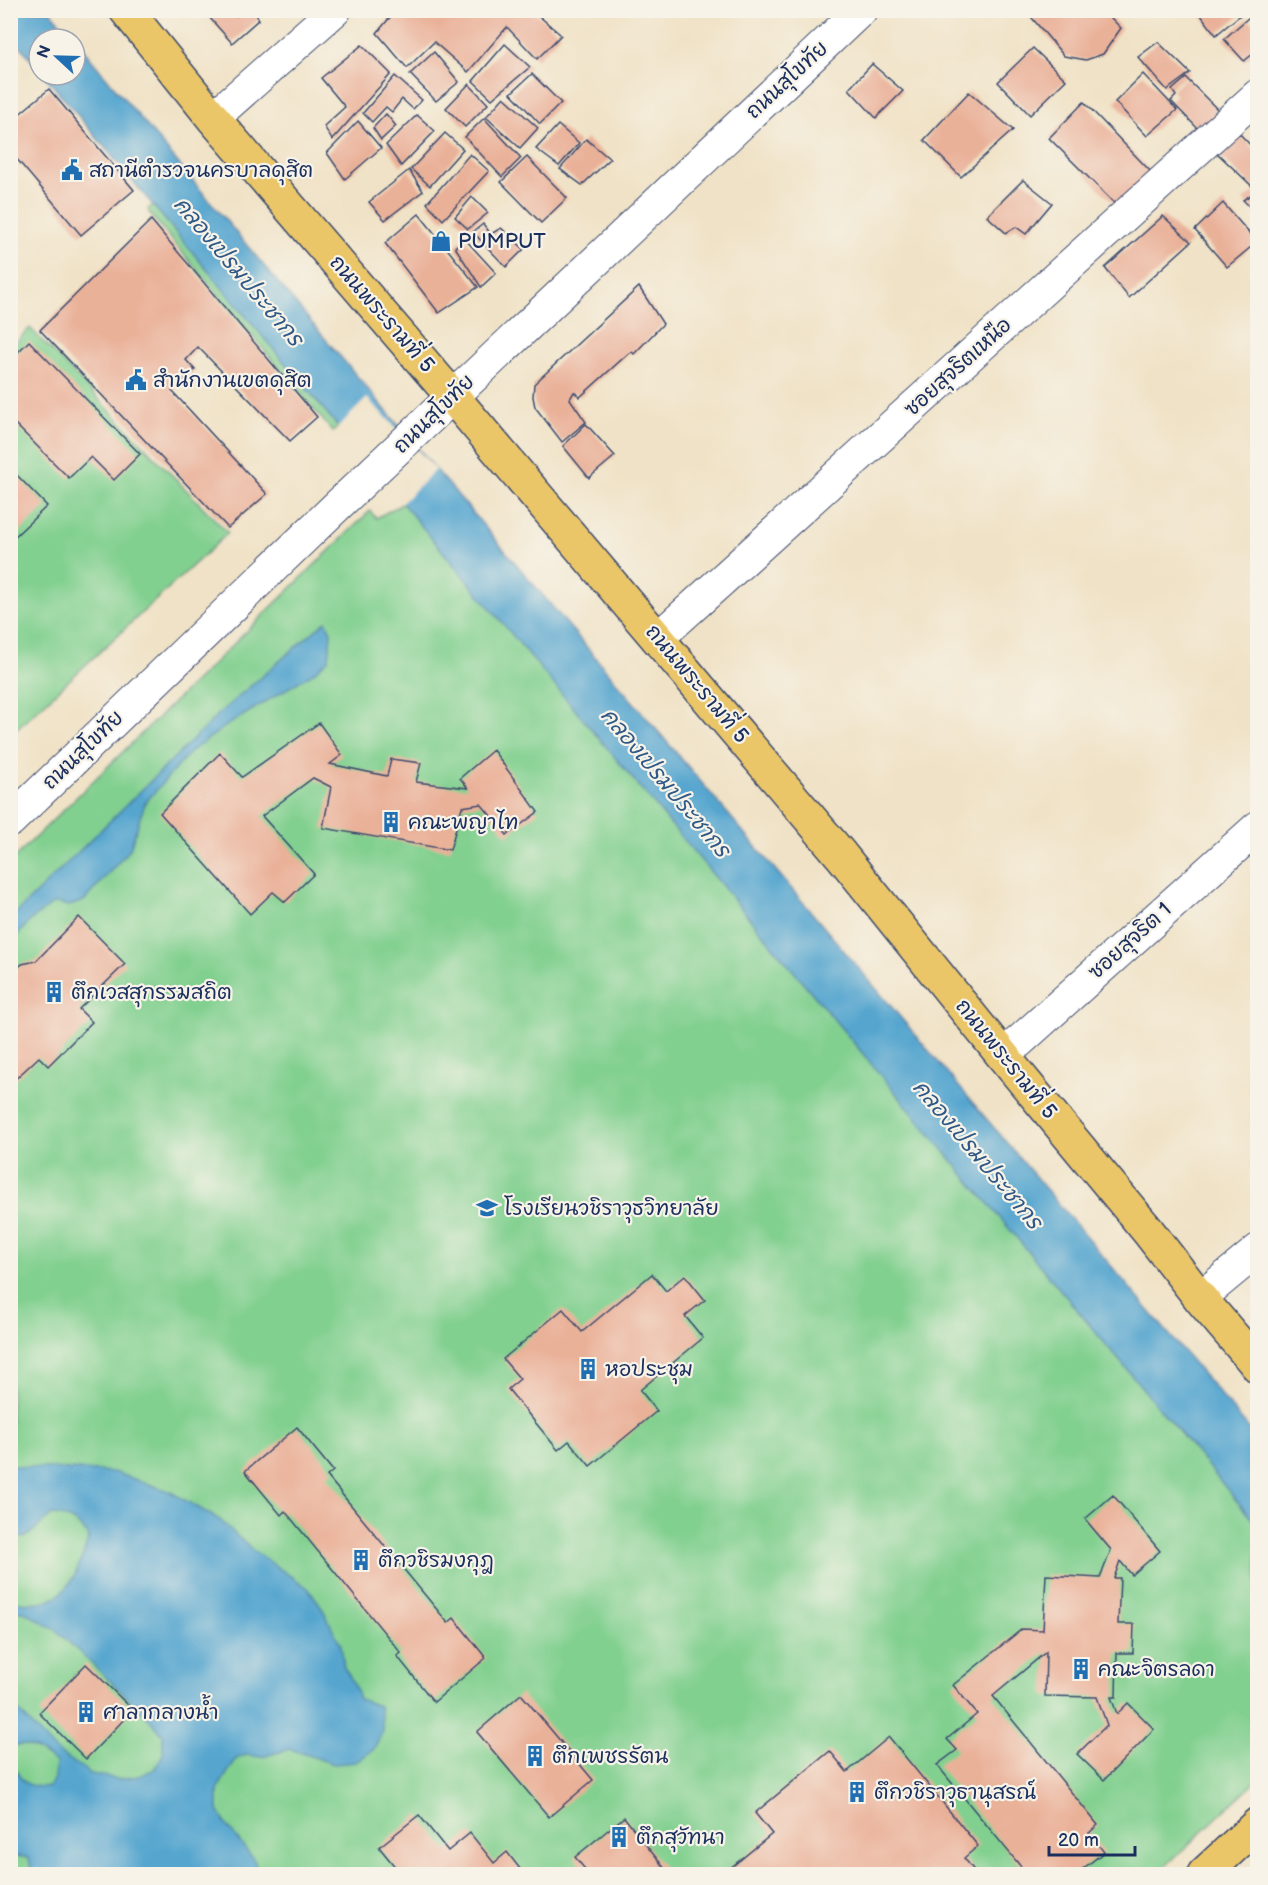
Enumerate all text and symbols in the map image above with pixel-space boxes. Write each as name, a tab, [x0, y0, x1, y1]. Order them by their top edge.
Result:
north arrow	[27, 27, 87, 87]
street label: ถนนสุโขทัย	[740, 35, 835, 126]
text: N	[33, 43, 56, 61]
place label: สถานีตำรวจนครบาลดุสิต	[89, 157, 313, 186]
public building icon: สถานีตำรวจนครบาลดุสิต	[60, 158, 84, 182]
water label: คลองเปรมประชากร	[168, 192, 310, 354]
shop icon: PUMPUT	[429, 229, 453, 253]
place label: PUMPUT	[458, 229, 546, 254]
street label: ถนนพระรามที่ 5	[324, 246, 444, 378]
street label: ซอยสุจริตเหนือ	[899, 312, 1019, 424]
place label: สำนักงานเขตดุสิต	[153, 367, 312, 396]
public building icon: สำนักงานเขตดุสิต	[124, 368, 148, 392]
street label: ถนนสุโขทัย	[388, 369, 482, 461]
street label: ถนนพระรามที่ 5	[640, 616, 758, 748]
water label: คลองเปรมประชากร	[595, 703, 737, 865]
street label: ถนนสุโขทัย	[37, 705, 131, 797]
place label: คณะพญาไท	[408, 809, 519, 835]
building icon: คณะพญาไท	[379, 810, 403, 834]
street label: ซอยสุจริต 1	[1083, 897, 1179, 987]
building icon: ตึกเวสสุกรรมสถิต	[42, 980, 66, 1004]
place label: ตึกเวสสุกรรมสถิต	[71, 980, 232, 1008]
street label: ถนนพระรามที่ 5	[950, 990, 1067, 1124]
water label: คลองเปรมประชากร	[907, 1075, 1049, 1237]
place label: โรงเรียนวชิราวุธวิทยาลัย	[504, 1195, 719, 1224]
school or university icon: โรงเรียนวชิราวุธวิทยาลัย	[475, 1196, 499, 1220]
building icon: หอประชุม	[576, 1357, 600, 1381]
place label: หอประชุม	[605, 1357, 693, 1385]
building icon: ตึกวชิรมงกุฎ	[349, 1548, 373, 1572]
place label: ตึกวชิรมงกุฎ	[378, 1548, 494, 1576]
building icon: คณะจิตรลดา	[1069, 1657, 1093, 1681]
place label: คณะจิตรลดา	[1098, 1657, 1215, 1682]
place label: ศาลากลางน้ำ	[103, 1693, 219, 1725]
building icon: ศาลากลางน้ำ	[74, 1700, 98, 1724]
building icon: ตึกเพชรรัตน	[523, 1744, 547, 1768]
place label: ตึกเพชรรัตน	[552, 1744, 668, 1769]
place label: ตึกวชิราวุธานุสรณ์	[874, 1779, 1036, 1808]
building icon: ตึกวชิราวุธานุสรณ์	[845, 1780, 869, 1804]
scale bar	[1049, 1819, 1134, 1857]
building icon: ตึกสุวัทนา	[607, 1825, 631, 1849]
place label: ตึกสุวัทนา	[636, 1825, 725, 1853]
text: 20 m	[1058, 1830, 1099, 1851]

